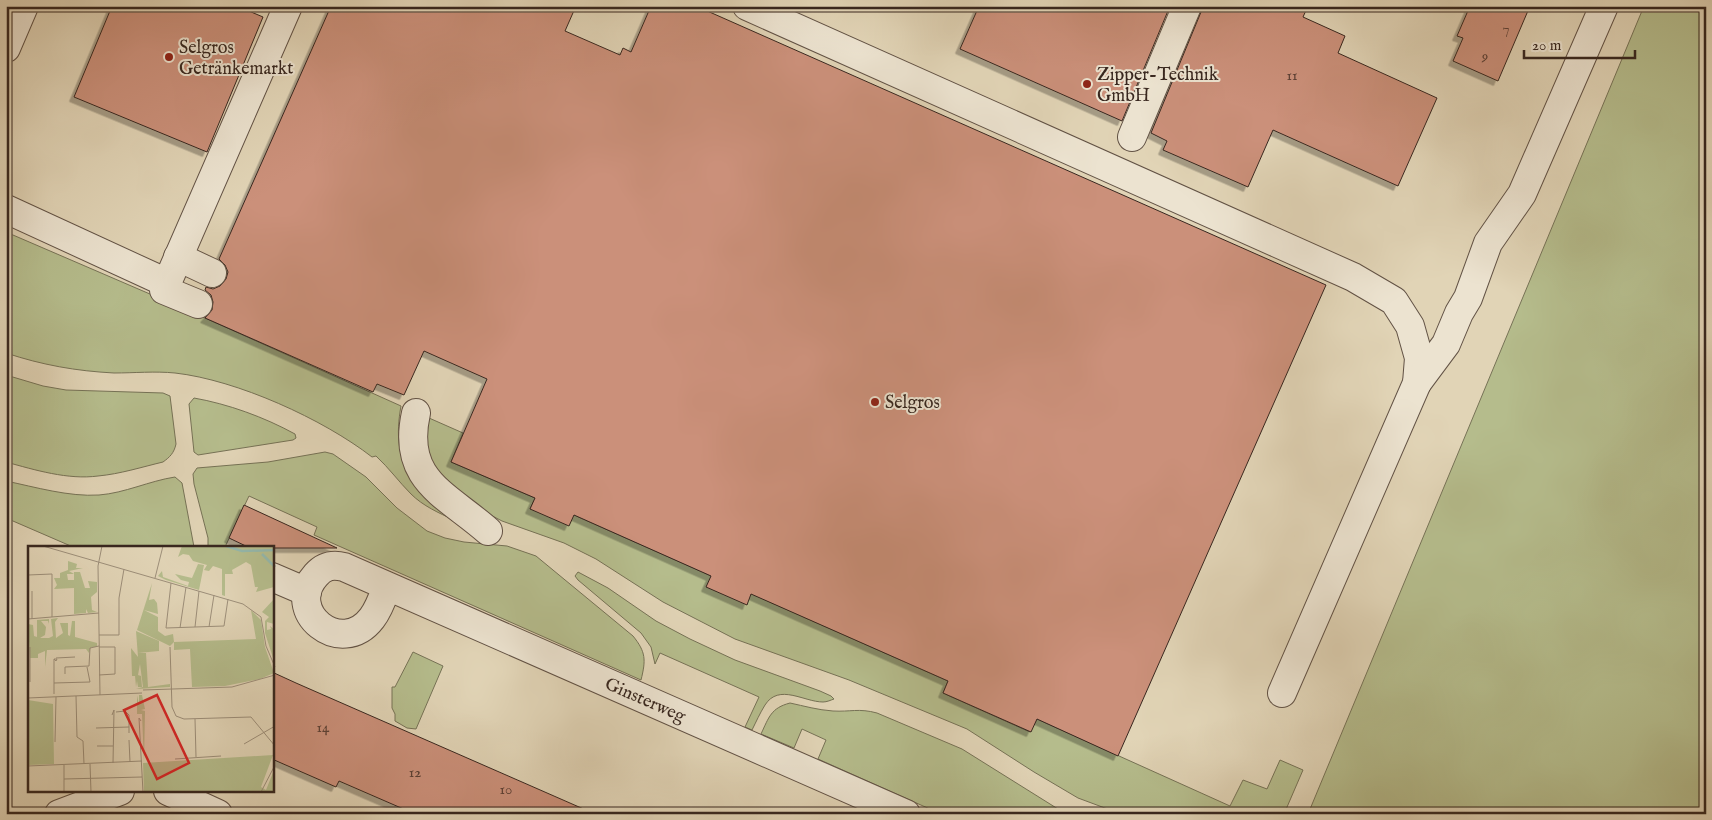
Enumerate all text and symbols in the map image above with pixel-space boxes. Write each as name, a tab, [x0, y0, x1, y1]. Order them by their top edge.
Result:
house number: 7	[1502, 19, 1510, 38]
scale bar	[1524, 28, 1636, 60]
text: 20 m	[1532, 36, 1562, 55]
place label: Selgros Getränkemarkt	[179, 37, 294, 81]
house number: 9	[1481, 47, 1488, 66]
marker: Selgros Getränkemarkt	[163, 51, 175, 63]
place label: Zipper-Technik GmbH	[1097, 64, 1219, 108]
house number: 11	[1286, 66, 1298, 85]
marker: Zipper-Technik GmbH	[1081, 78, 1093, 90]
place label: Selgros	[885, 392, 940, 415]
marker: Selgros	[869, 396, 881, 408]
inset map	[28, 546, 274, 792]
street label: Ginsterweg	[601, 673, 689, 729]
house number: 14	[317, 718, 330, 737]
house number: 12	[409, 763, 421, 782]
house number: 10	[500, 780, 512, 799]

